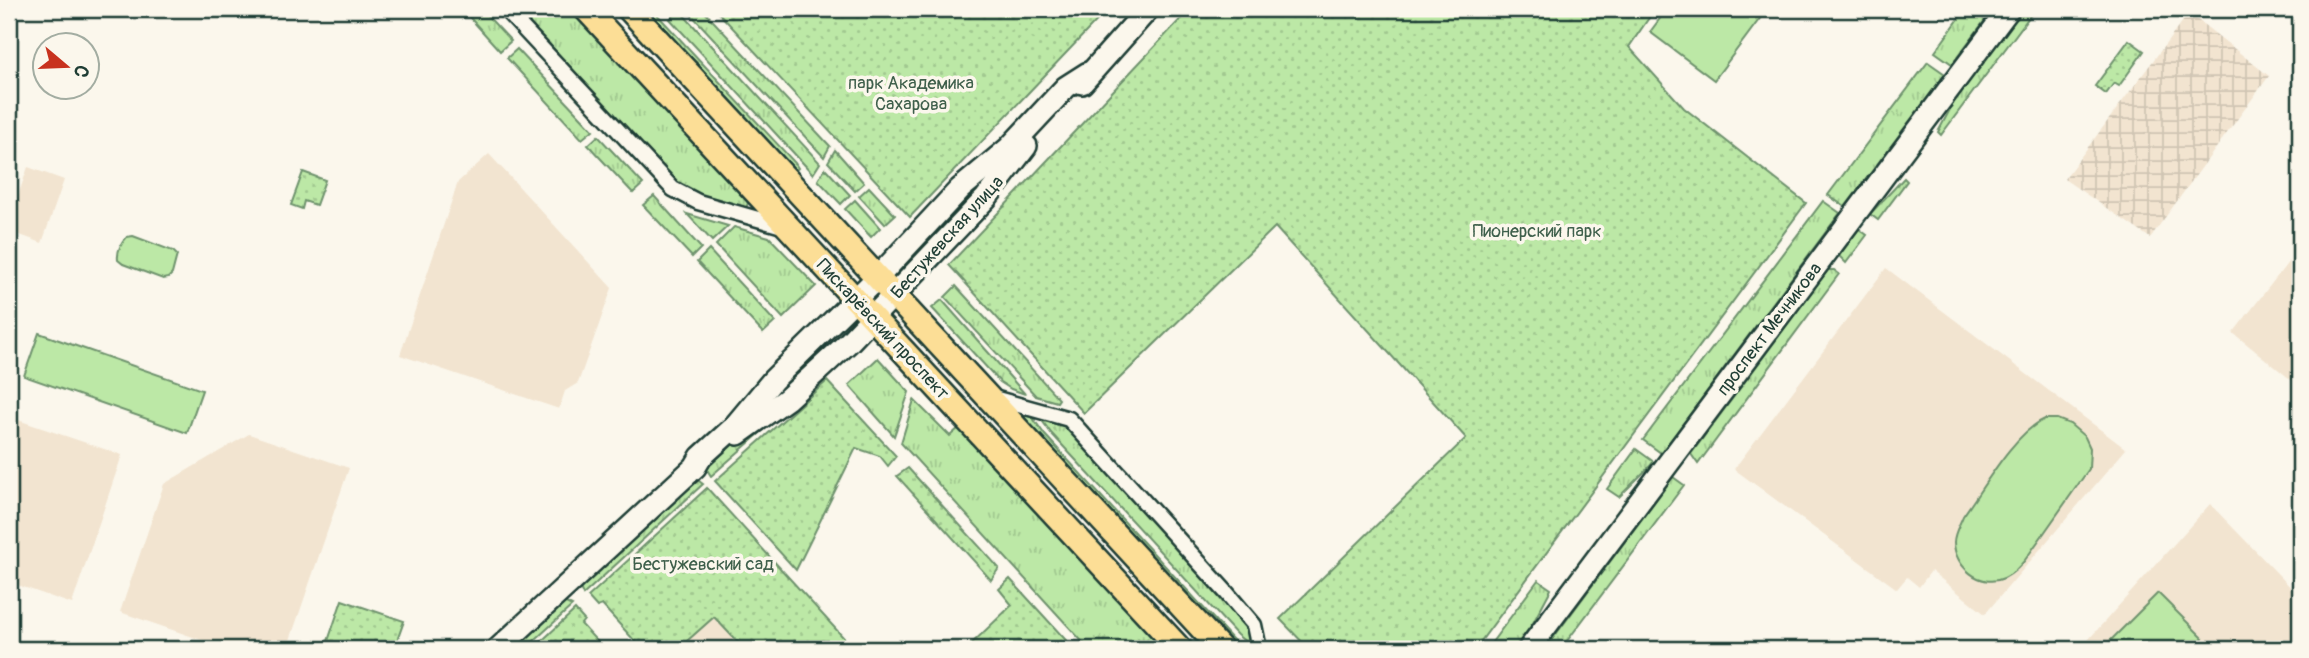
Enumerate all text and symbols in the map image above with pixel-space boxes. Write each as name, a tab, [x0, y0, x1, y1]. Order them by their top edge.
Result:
north arrow	[32, 32, 102, 102]
text: С	[68, 62, 94, 81]
park label: парк Академика Сахарова	[848, 72, 974, 116]
street label: Бестужевская улица	[886, 171, 1009, 304]
park label: Пионерский парк	[1472, 220, 1602, 243]
street label: Пискарёвский проспект	[811, 254, 954, 405]
street label: проспект Мечникова	[1712, 258, 1827, 400]
park label: Бестужевский сад	[632, 553, 774, 576]

